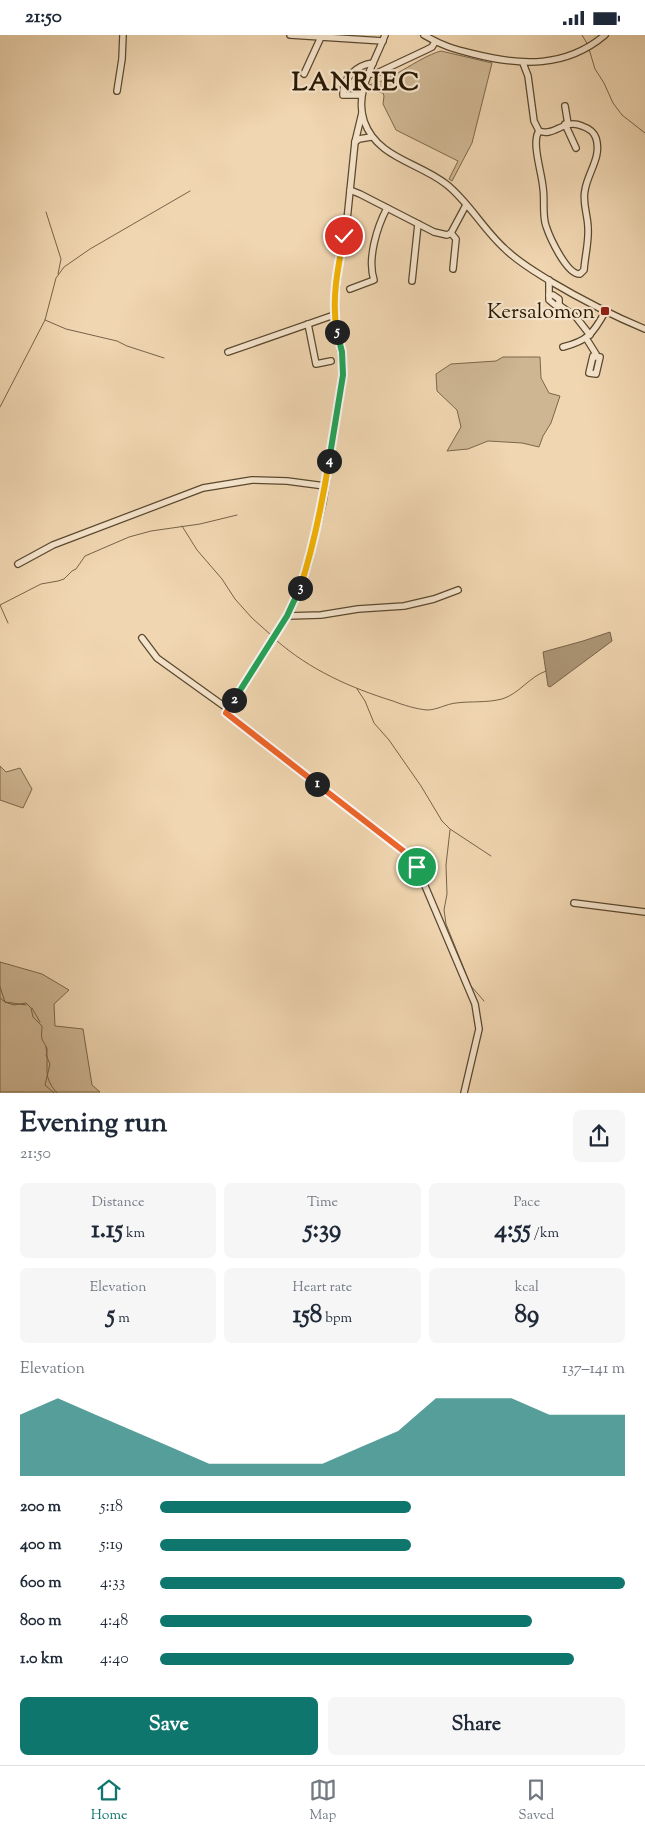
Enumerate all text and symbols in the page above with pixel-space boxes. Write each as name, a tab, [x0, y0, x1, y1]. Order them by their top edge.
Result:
text: 21:50	[25, 4, 62, 31]
district label: LANRIEC	[292, 65, 420, 102]
pin	[323, 215, 365, 257]
icon: check	[330, 222, 358, 250]
place label: Kersalomon	[487, 298, 595, 328]
marker: Kersalomon	[599, 305, 611, 317]
pin: 5	[324, 319, 350, 345]
text: 5	[335, 322, 340, 342]
pin: 4	[316, 449, 342, 473]
text: 4	[326, 451, 333, 471]
pin: 3	[288, 575, 312, 601]
text: 3	[298, 578, 303, 598]
pin: 2	[222, 687, 246, 713]
text: 2	[231, 690, 238, 710]
pin: 1	[304, 771, 330, 797]
text: 1	[315, 774, 320, 794]
pin	[396, 846, 438, 888]
icon: arrive	[403, 853, 431, 881]
text: Evening run	[20, 1104, 167, 1144]
button: share	[573, 1110, 625, 1162]
text: 21:50	[20, 1143, 51, 1166]
text: Distance	[92, 1193, 145, 1213]
text: Time	[307, 1193, 338, 1213]
text: Pace	[513, 1193, 540, 1213]
text: 1.15	[91, 1213, 123, 1249]
text: 5:39	[304, 1213, 341, 1249]
text: 4:55	[494, 1213, 531, 1249]
text: km	[123, 1224, 145, 1244]
text: /km	[531, 1224, 559, 1244]
text: Elevation	[90, 1278, 147, 1298]
text: Heart rate	[293, 1278, 352, 1298]
text: kcal	[515, 1278, 539, 1298]
text: 5	[107, 1298, 115, 1334]
text: 158	[293, 1298, 322, 1334]
text: 89	[514, 1298, 539, 1334]
text: m	[115, 1309, 130, 1329]
text: bpm	[322, 1309, 352, 1329]
text: Elevation	[20, 1358, 85, 1381]
text: 137–141 m	[562, 1358, 625, 1381]
text: 200 m	[20, 1496, 61, 1519]
text: 5:18	[100, 1496, 123, 1519]
text: 400 m	[20, 1534, 62, 1557]
text: 5:19	[100, 1534, 123, 1557]
text: 600 m	[20, 1572, 62, 1595]
text: 4:33	[100, 1572, 125, 1595]
text: 800 m	[20, 1610, 62, 1633]
text: 4:48	[100, 1610, 128, 1633]
text: 1.0 km	[20, 1648, 63, 1671]
text: 4:40	[100, 1648, 129, 1671]
button: Save	[20, 1697, 318, 1755]
button: Share	[328, 1697, 625, 1755]
tab: Home	[91, 1776, 127, 1826]
tab: Map	[309, 1776, 337, 1826]
tab: Saved	[518, 1776, 554, 1826]

